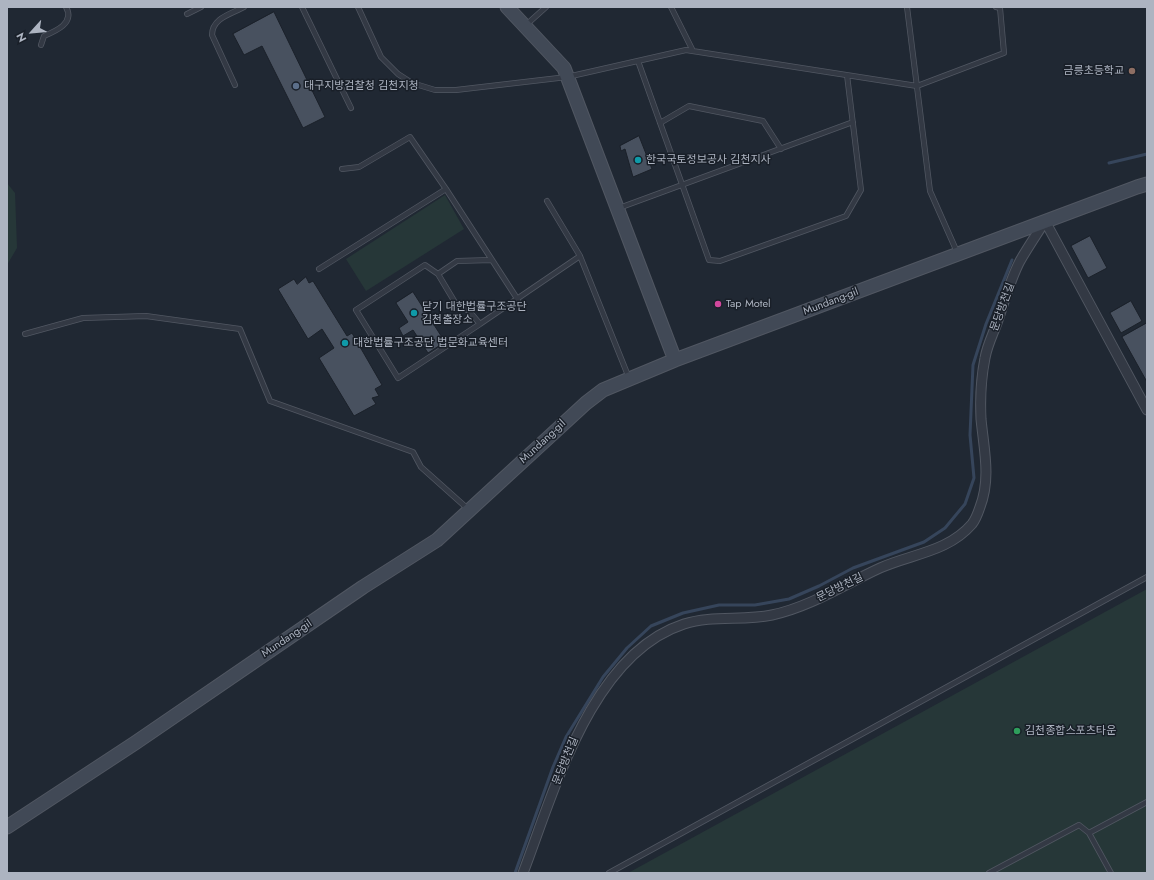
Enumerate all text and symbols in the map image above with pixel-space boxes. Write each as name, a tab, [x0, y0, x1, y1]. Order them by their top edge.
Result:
north arrow	[12, 12, 52, 52]
text: N	[12, 30, 30, 45]
place label: 금릉초등학교	[1063, 64, 1124, 78]
marker: 금릉초등학교	[1127, 66, 1137, 76]
place label: 대구지방검찰청 김천지청	[304, 79, 419, 93]
marker: 대구지방검찰청 김천지청	[291, 81, 301, 91]
place label: 한국국토정보공사 김천지사	[646, 153, 771, 167]
marker: 한국국토정보공사 김천지사	[633, 155, 643, 165]
street label: 문당방천길	[988, 281, 1018, 333]
street label: Mundang-gil	[802, 285, 860, 319]
place label: Tap Motel	[726, 297, 771, 311]
marker: Tap Motel	[713, 299, 723, 309]
place label: 닫기 대한법률구조공단 김천출장소	[422, 300, 526, 326]
marker: 닫기 대한법률구조공단 김천출장소	[409, 308, 419, 318]
place label: 대한법률구조공단 법문화교육센터	[353, 336, 508, 350]
marker: 대한법률구조공단 법문화교육센터	[340, 338, 350, 348]
street label: Mundang-gil	[517, 417, 569, 467]
street label: 문당방천길	[814, 571, 866, 605]
street label: Mundang-gil	[259, 617, 315, 661]
place label: 김천종합스포츠타운	[1025, 724, 1116, 738]
marker: 김천종합스포츠타운	[1012, 726, 1022, 736]
street label: 문당방천길	[550, 735, 582, 787]

